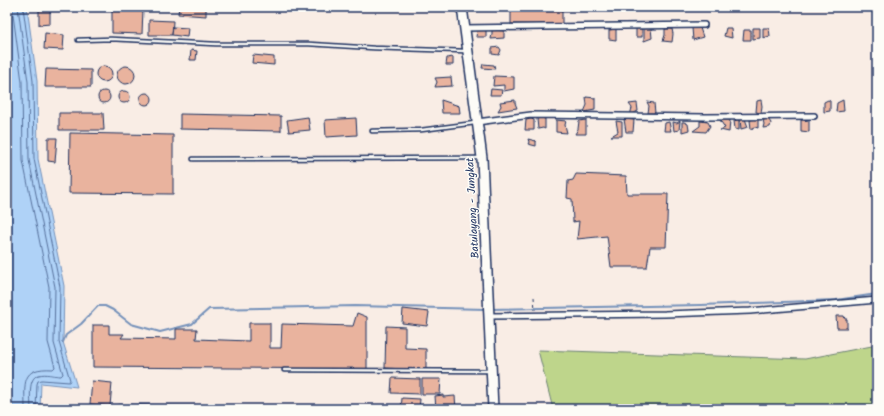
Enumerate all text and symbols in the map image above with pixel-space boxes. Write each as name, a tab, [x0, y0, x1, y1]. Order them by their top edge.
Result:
street label: Batulayang - Jungkat	[461, 156, 485, 259]

